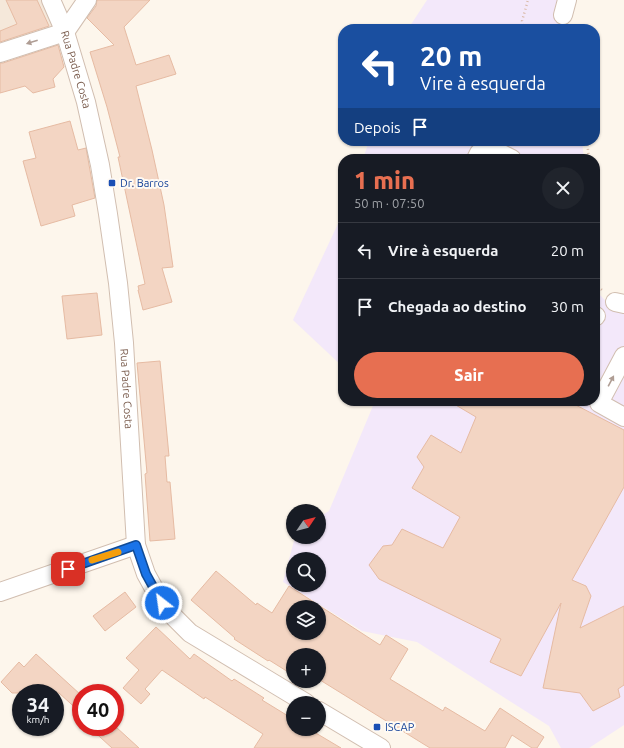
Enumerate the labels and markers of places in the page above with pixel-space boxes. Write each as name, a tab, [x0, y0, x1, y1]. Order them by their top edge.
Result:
place label: Dr. Barros	[120, 177, 169, 189]
marker: Dr. Barros	[107, 178, 117, 188]
pin	[51, 552, 85, 586]
place label: ISCAP	[385, 721, 415, 733]
marker: ISCAP	[372, 722, 382, 732]

